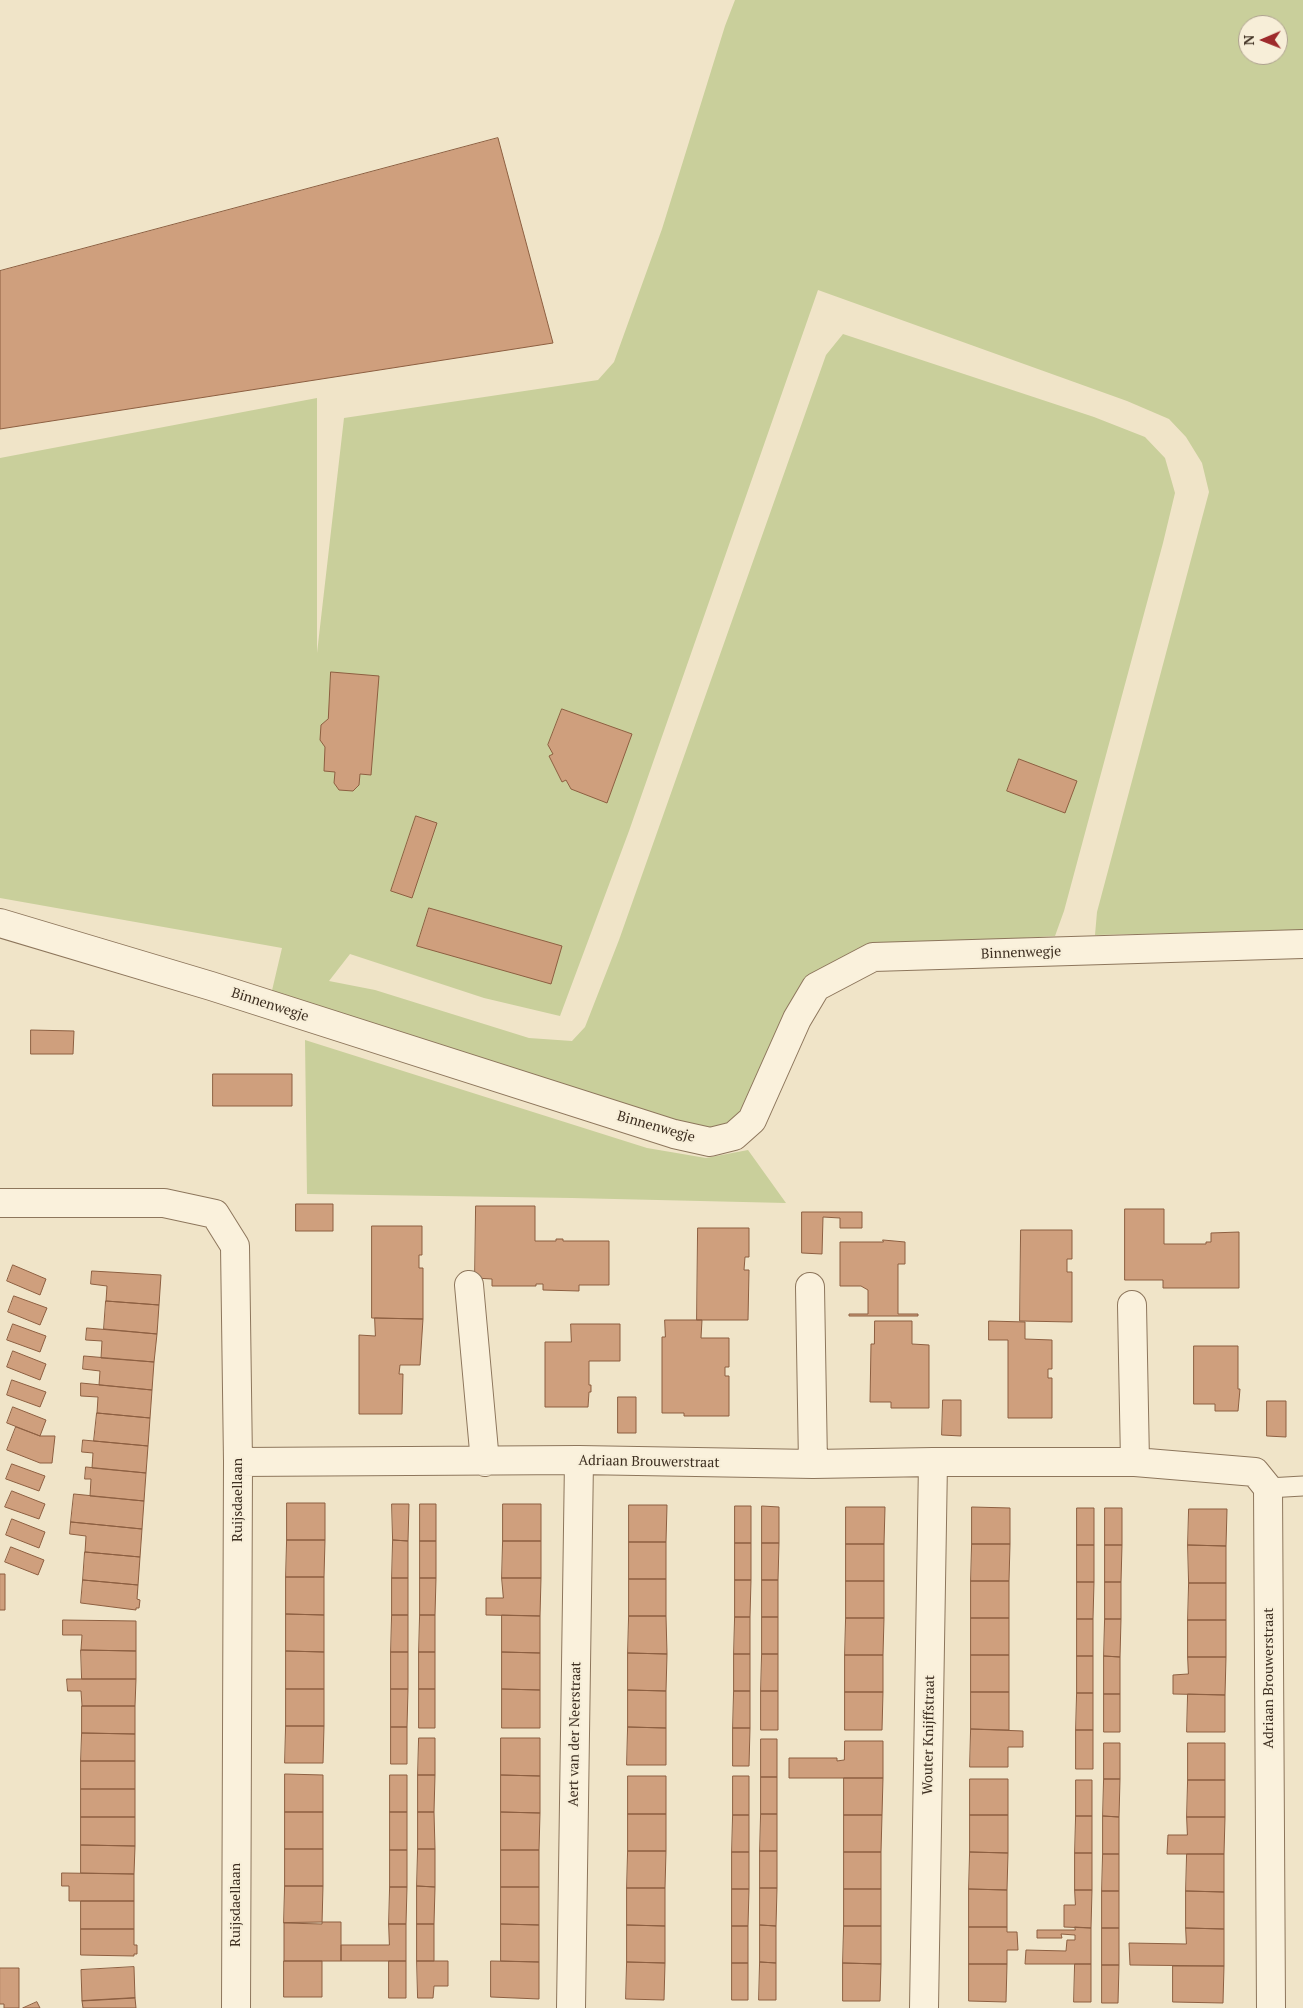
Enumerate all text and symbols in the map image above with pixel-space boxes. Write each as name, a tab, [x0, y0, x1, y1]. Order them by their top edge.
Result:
north arrow	[1238, 15, 1288, 65]
text: N	[1239, 35, 1258, 46]
street label: Binnenwegje	[981, 943, 1061, 963]
street label: Binnenwegje	[229, 985, 311, 1025]
street label: Binnenwegje	[615, 1108, 697, 1146]
street label: Adriaan Brouwerstraat	[578, 1452, 720, 1472]
street label: Ruijsdaellaan	[230, 1458, 246, 1542]
street label: Adriaan Brouwerstraat	[1261, 1608, 1277, 1748]
street label: Aert van der Neerstraat	[565, 1661, 585, 1807]
street label: Wouter Knijffstraat	[920, 1675, 938, 1795]
street label: Ruijsdaellaan	[228, 1863, 244, 1947]

